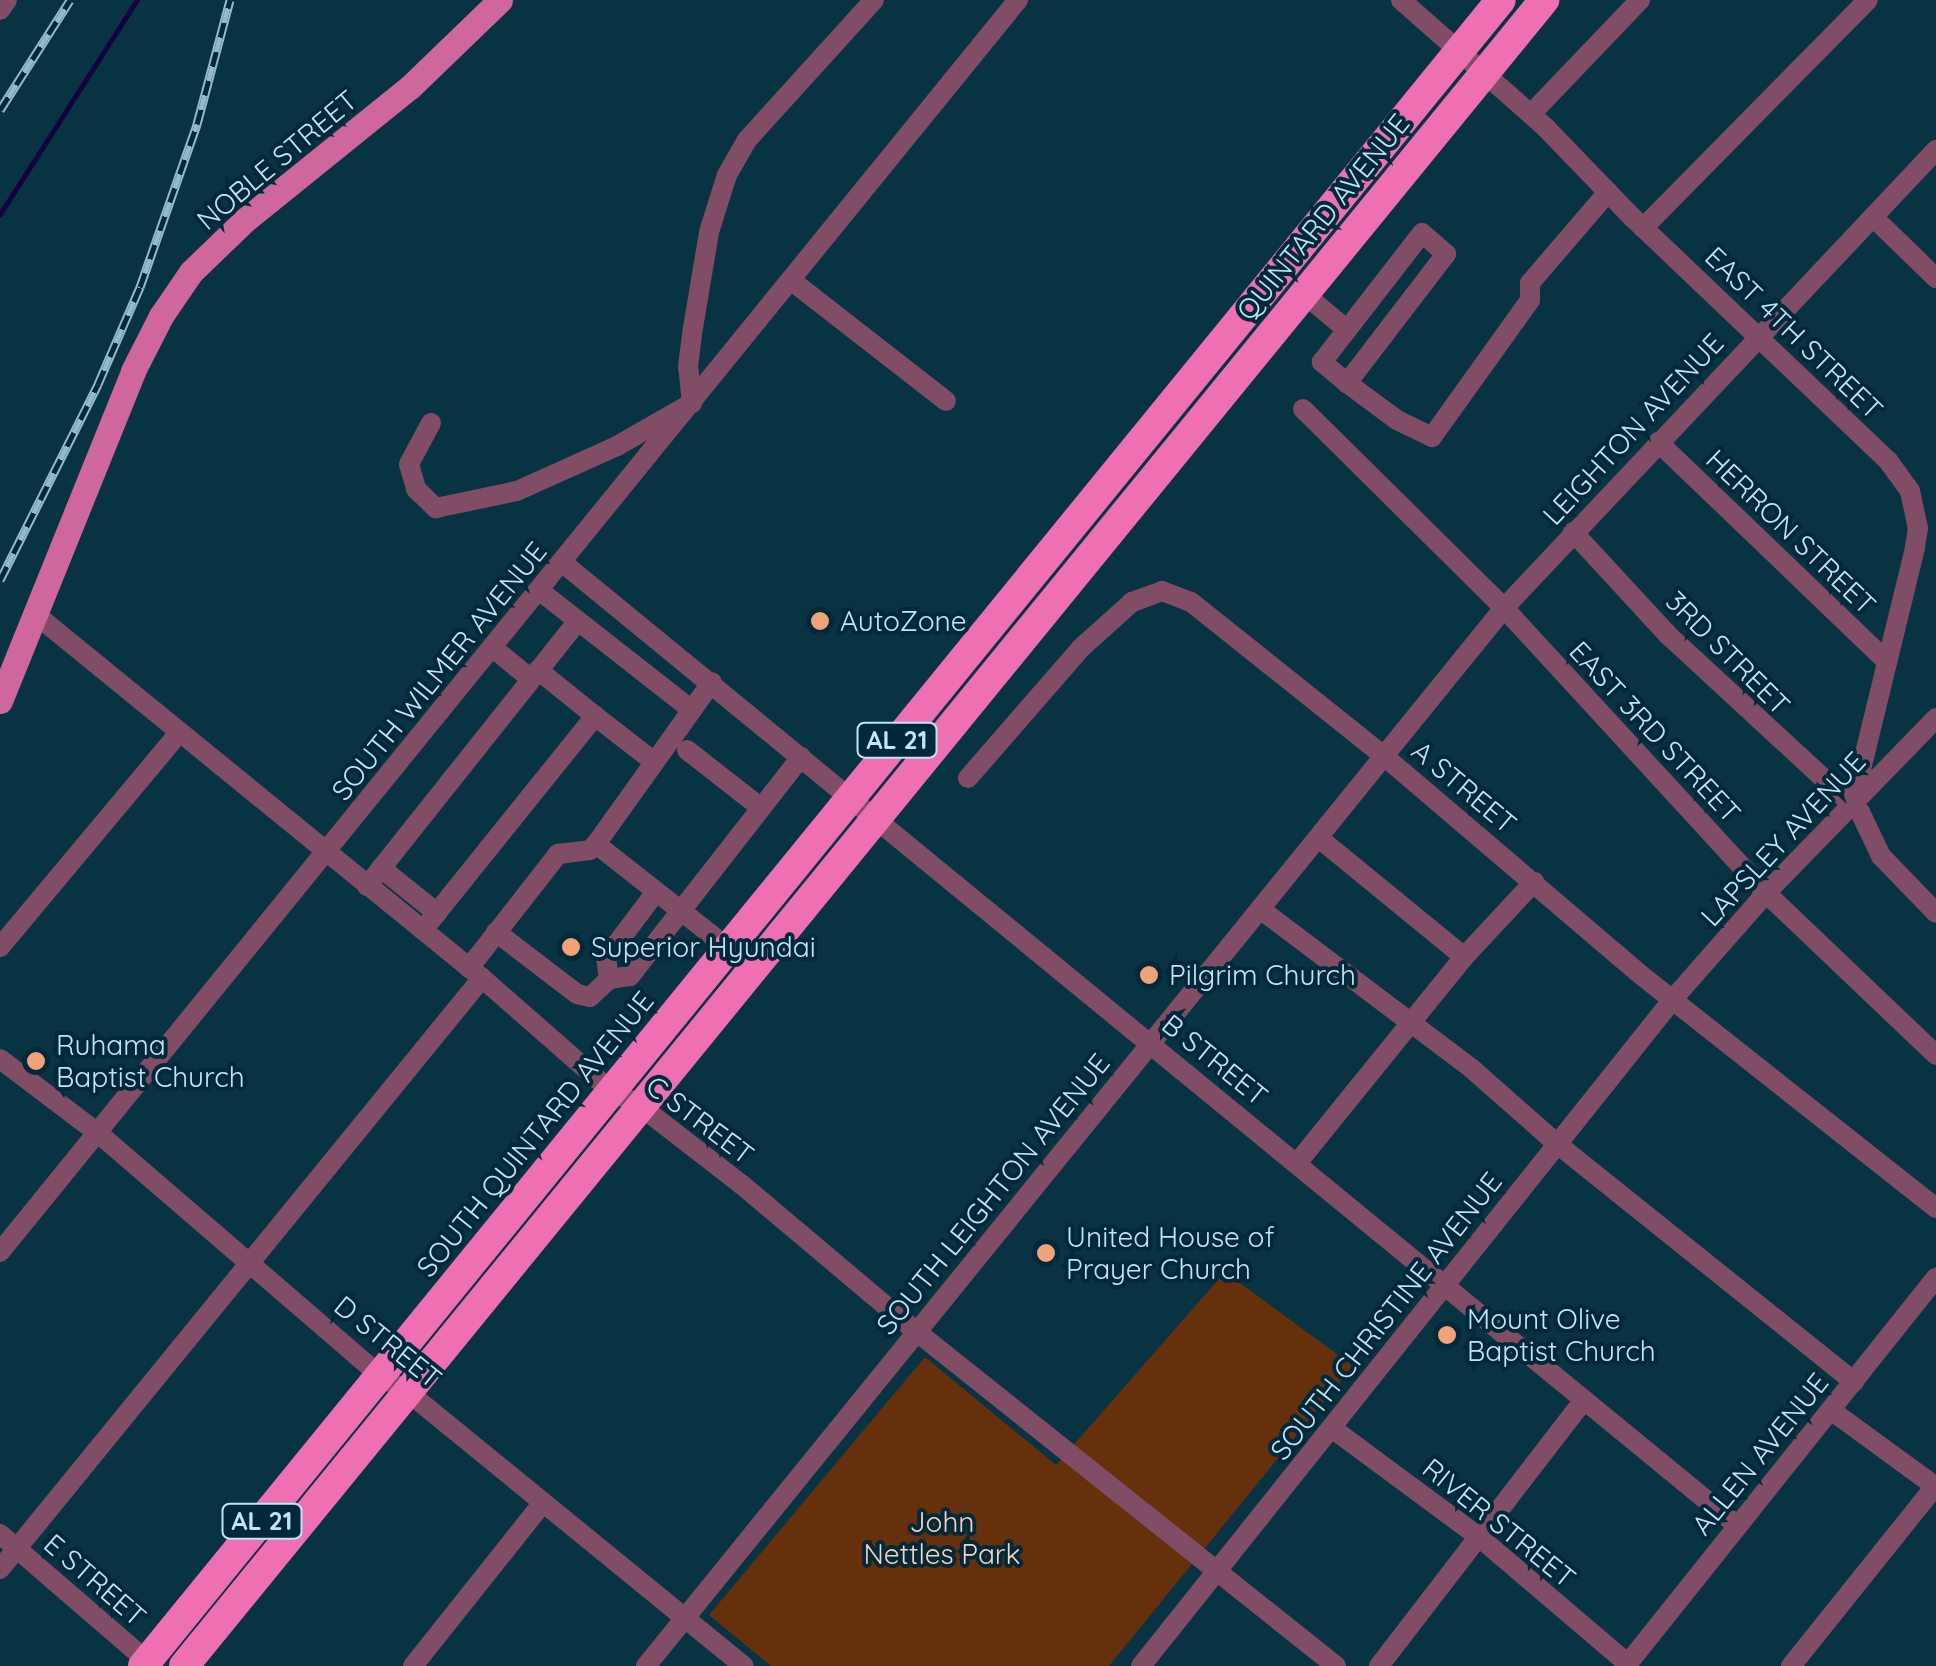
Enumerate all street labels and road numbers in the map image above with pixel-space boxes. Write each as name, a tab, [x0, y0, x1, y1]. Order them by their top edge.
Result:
street label: NOBLE STREET	[190, 83, 364, 237]
street label: QUINTARD AVENUE	[1230, 107, 1416, 327]
street label: EAST 4TH STREET	[1698, 240, 1890, 426]
street label: LEIGHTON AVENUE	[1536, 326, 1730, 532]
street label: HERRON STREET	[1699, 442, 1883, 622]
street label: SOUTH WILMER AVENUE	[324, 535, 554, 807]
street label: 3RD STREET	[1659, 584, 1797, 722]
street label: EAST 3RD STREET	[1562, 634, 1748, 830]
road number: AL 21	[854, 720, 940, 760]
street label: A STREET	[1405, 734, 1523, 840]
street label: LAPSLEY AVENUE	[1694, 745, 1872, 933]
street label: SOUTH QUINTARD AVENUE	[409, 985, 661, 1283]
street label: B STREET	[1155, 1007, 1275, 1113]
street label: SOUTH LEIGHTON AVENUE	[869, 1047, 1117, 1341]
street label: C STREET	[640, 1069, 760, 1171]
street label: SOUTH CHRISTINE AVENUE	[1263, 1165, 1509, 1467]
street label: D STREET	[328, 1289, 448, 1395]
street label: ALLEN AVENUE	[1685, 1366, 1835, 1542]
street label: RIVER STREET	[1416, 1451, 1582, 1595]
road number: AL 21	[220, 1501, 304, 1541]
street label: E STREET	[37, 1527, 153, 1633]

